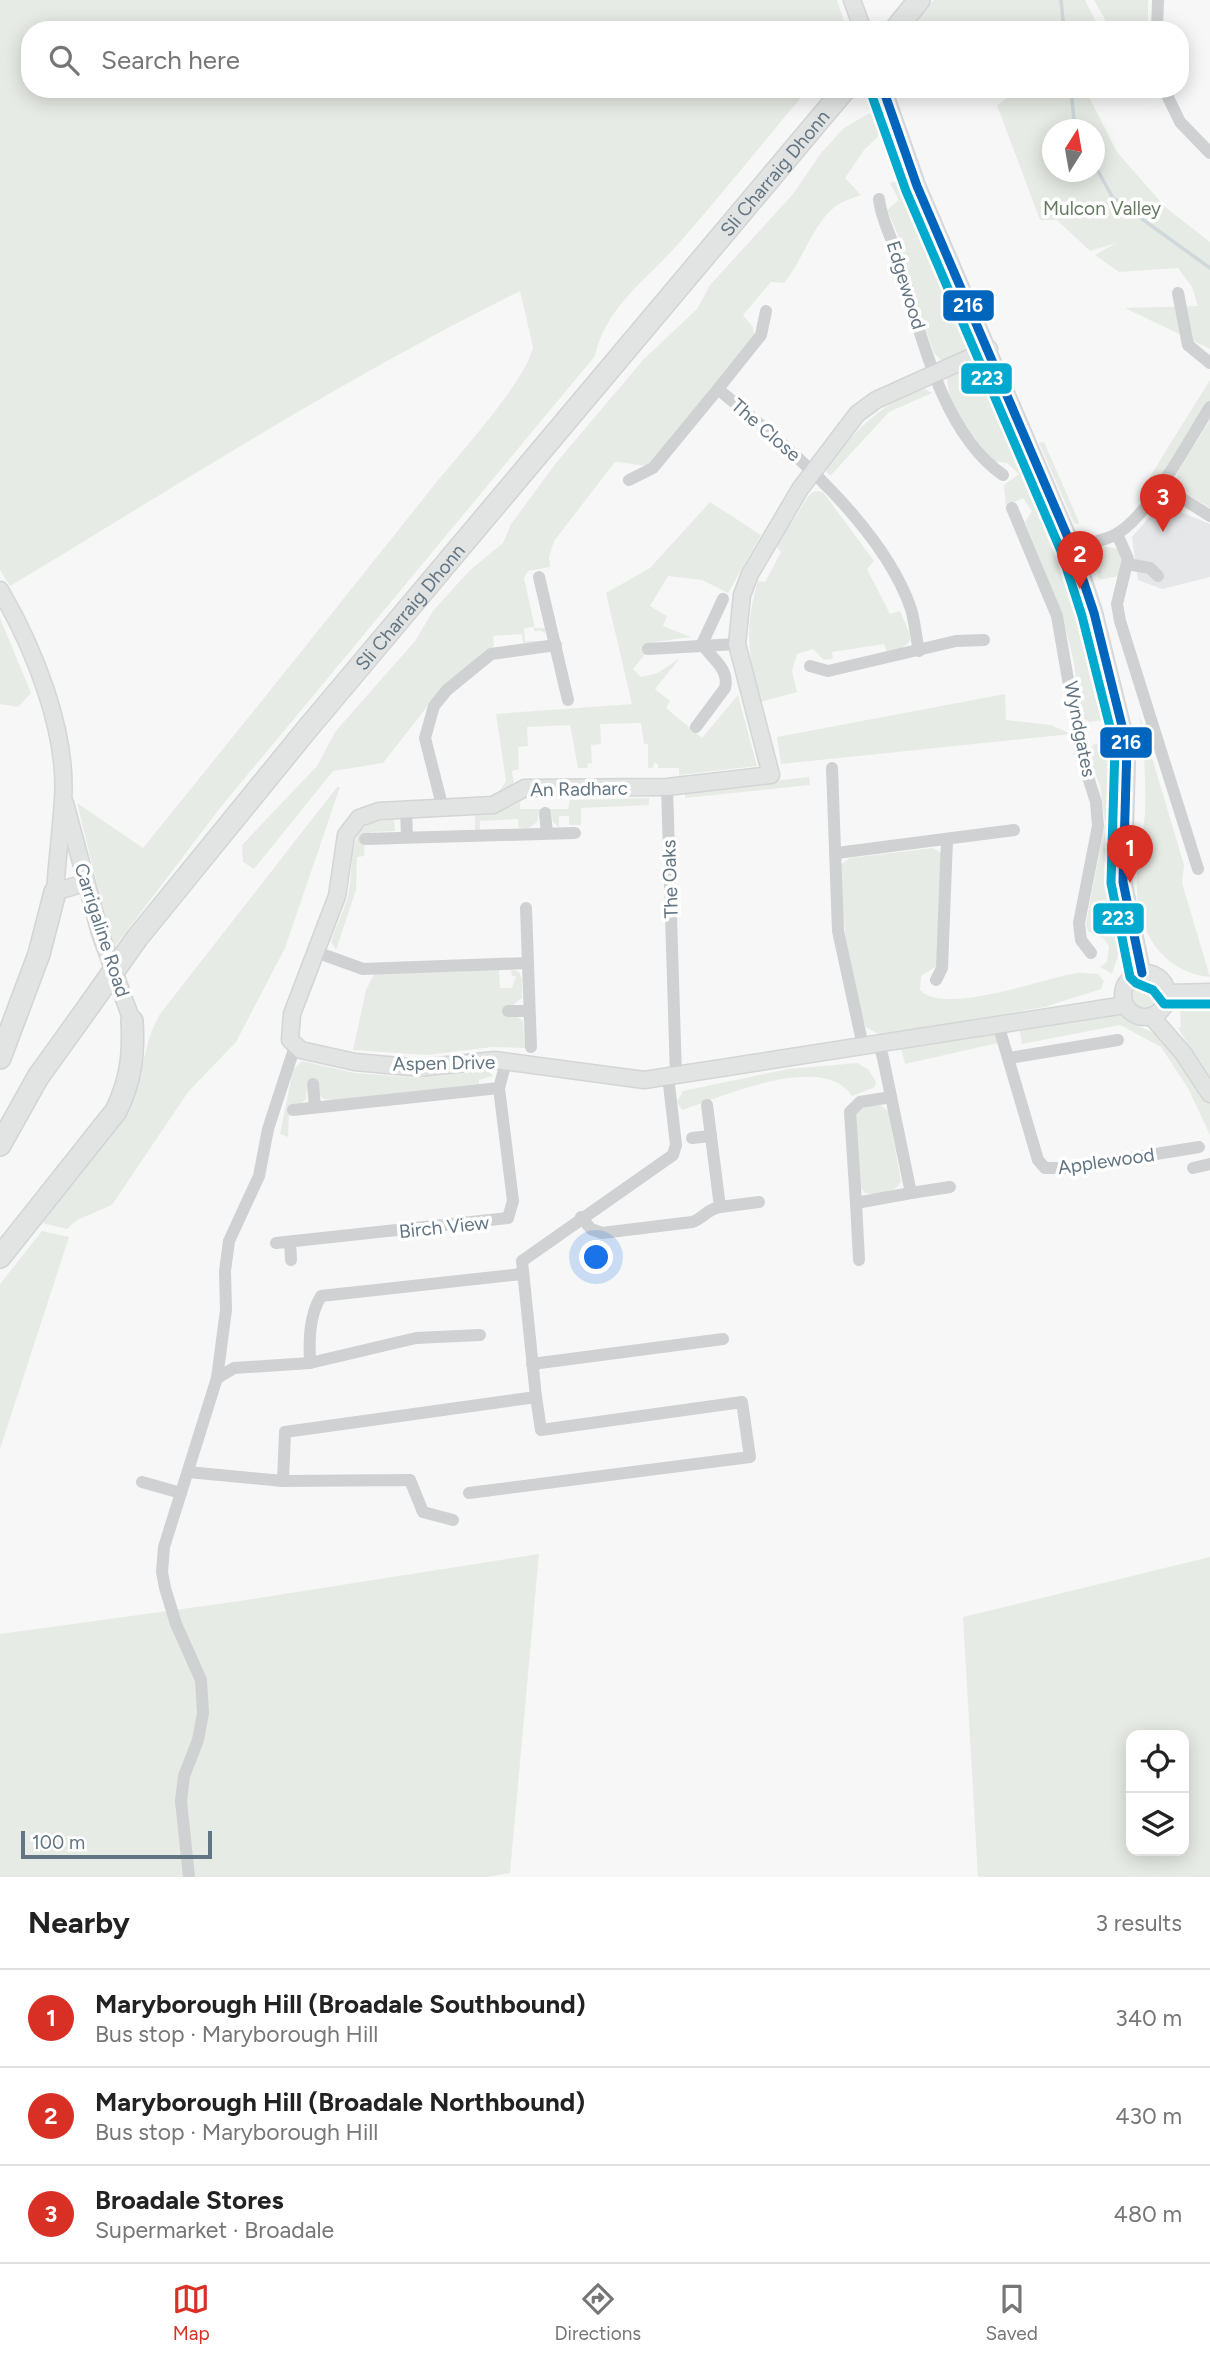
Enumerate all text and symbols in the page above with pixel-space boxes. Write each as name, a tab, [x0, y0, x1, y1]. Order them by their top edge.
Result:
search box	[21, 21, 1189, 98]
icon: search	[45, 41, 83, 79]
text: Search here	[101, 44, 240, 76]
street label: Sli Charraig Dhonn	[715, 105, 834, 241]
north arrow	[1042, 119, 1105, 182]
park label: Mulcon Valley	[1043, 197, 1161, 220]
street label: Edgewood	[882, 238, 930, 332]
line badge: 216	[942, 289, 995, 322]
text: 216	[953, 294, 983, 317]
line badge: 223	[960, 362, 1013, 395]
text: 223	[971, 367, 1003, 390]
street label: The Close	[727, 394, 805, 466]
pin: 3	[1140, 474, 1186, 532]
pin: 2	[1057, 531, 1103, 589]
street label: Sli Charraig Dhonn	[350, 539, 469, 675]
street label: Wyndgates	[1059, 679, 1101, 779]
line badge: 216	[1099, 726, 1153, 759]
text: 216	[1111, 731, 1141, 754]
street label: An Radharc	[530, 777, 628, 801]
pin: 1	[1107, 825, 1153, 883]
street label: The Oaks	[657, 839, 683, 919]
street label: Carrigaline Road	[70, 860, 134, 1000]
line badge: 223	[1092, 902, 1145, 935]
text: 223	[1102, 907, 1134, 930]
street label: Aspen Drive	[393, 1051, 495, 1075]
street label: Applewood	[1056, 1143, 1156, 1179]
street label: Birch View	[398, 1211, 490, 1243]
your location	[579, 1240, 613, 1274]
map controls	[1126, 1730, 1189, 1856]
button: locate	[1126, 1730, 1189, 1793]
button: layers	[1126, 1793, 1189, 1856]
scale bar	[21, 1828, 212, 1860]
text: 100 m	[32, 1831, 85, 1854]
text: Nearby	[28, 1904, 130, 1941]
text: 3 results	[1095, 1909, 1182, 1937]
text: Maryborough Hill (Broadale Southbound)	[95, 1988, 586, 2020]
text: 1	[46, 2004, 56, 2032]
text: 340 m	[1115, 2004, 1182, 2032]
text: Bus stop · Maryborough Hill	[95, 2020, 378, 2048]
text: Maryborough Hill (Broadale Northbound)	[95, 2086, 585, 2118]
text: 2	[44, 2102, 58, 2130]
text: 430 m	[1115, 2102, 1182, 2130]
text: Bus stop · Maryborough Hill	[95, 2118, 378, 2146]
text: Broadale Stores	[95, 2184, 284, 2216]
text: 3	[45, 2200, 57, 2228]
text: 480 m	[1114, 2200, 1182, 2228]
text: Supermarket · Broadale	[95, 2216, 334, 2244]
tab: Map	[172, 2280, 210, 2345]
tab: Directions	[554, 2280, 641, 2345]
tab: Saved	[985, 2280, 1038, 2345]

